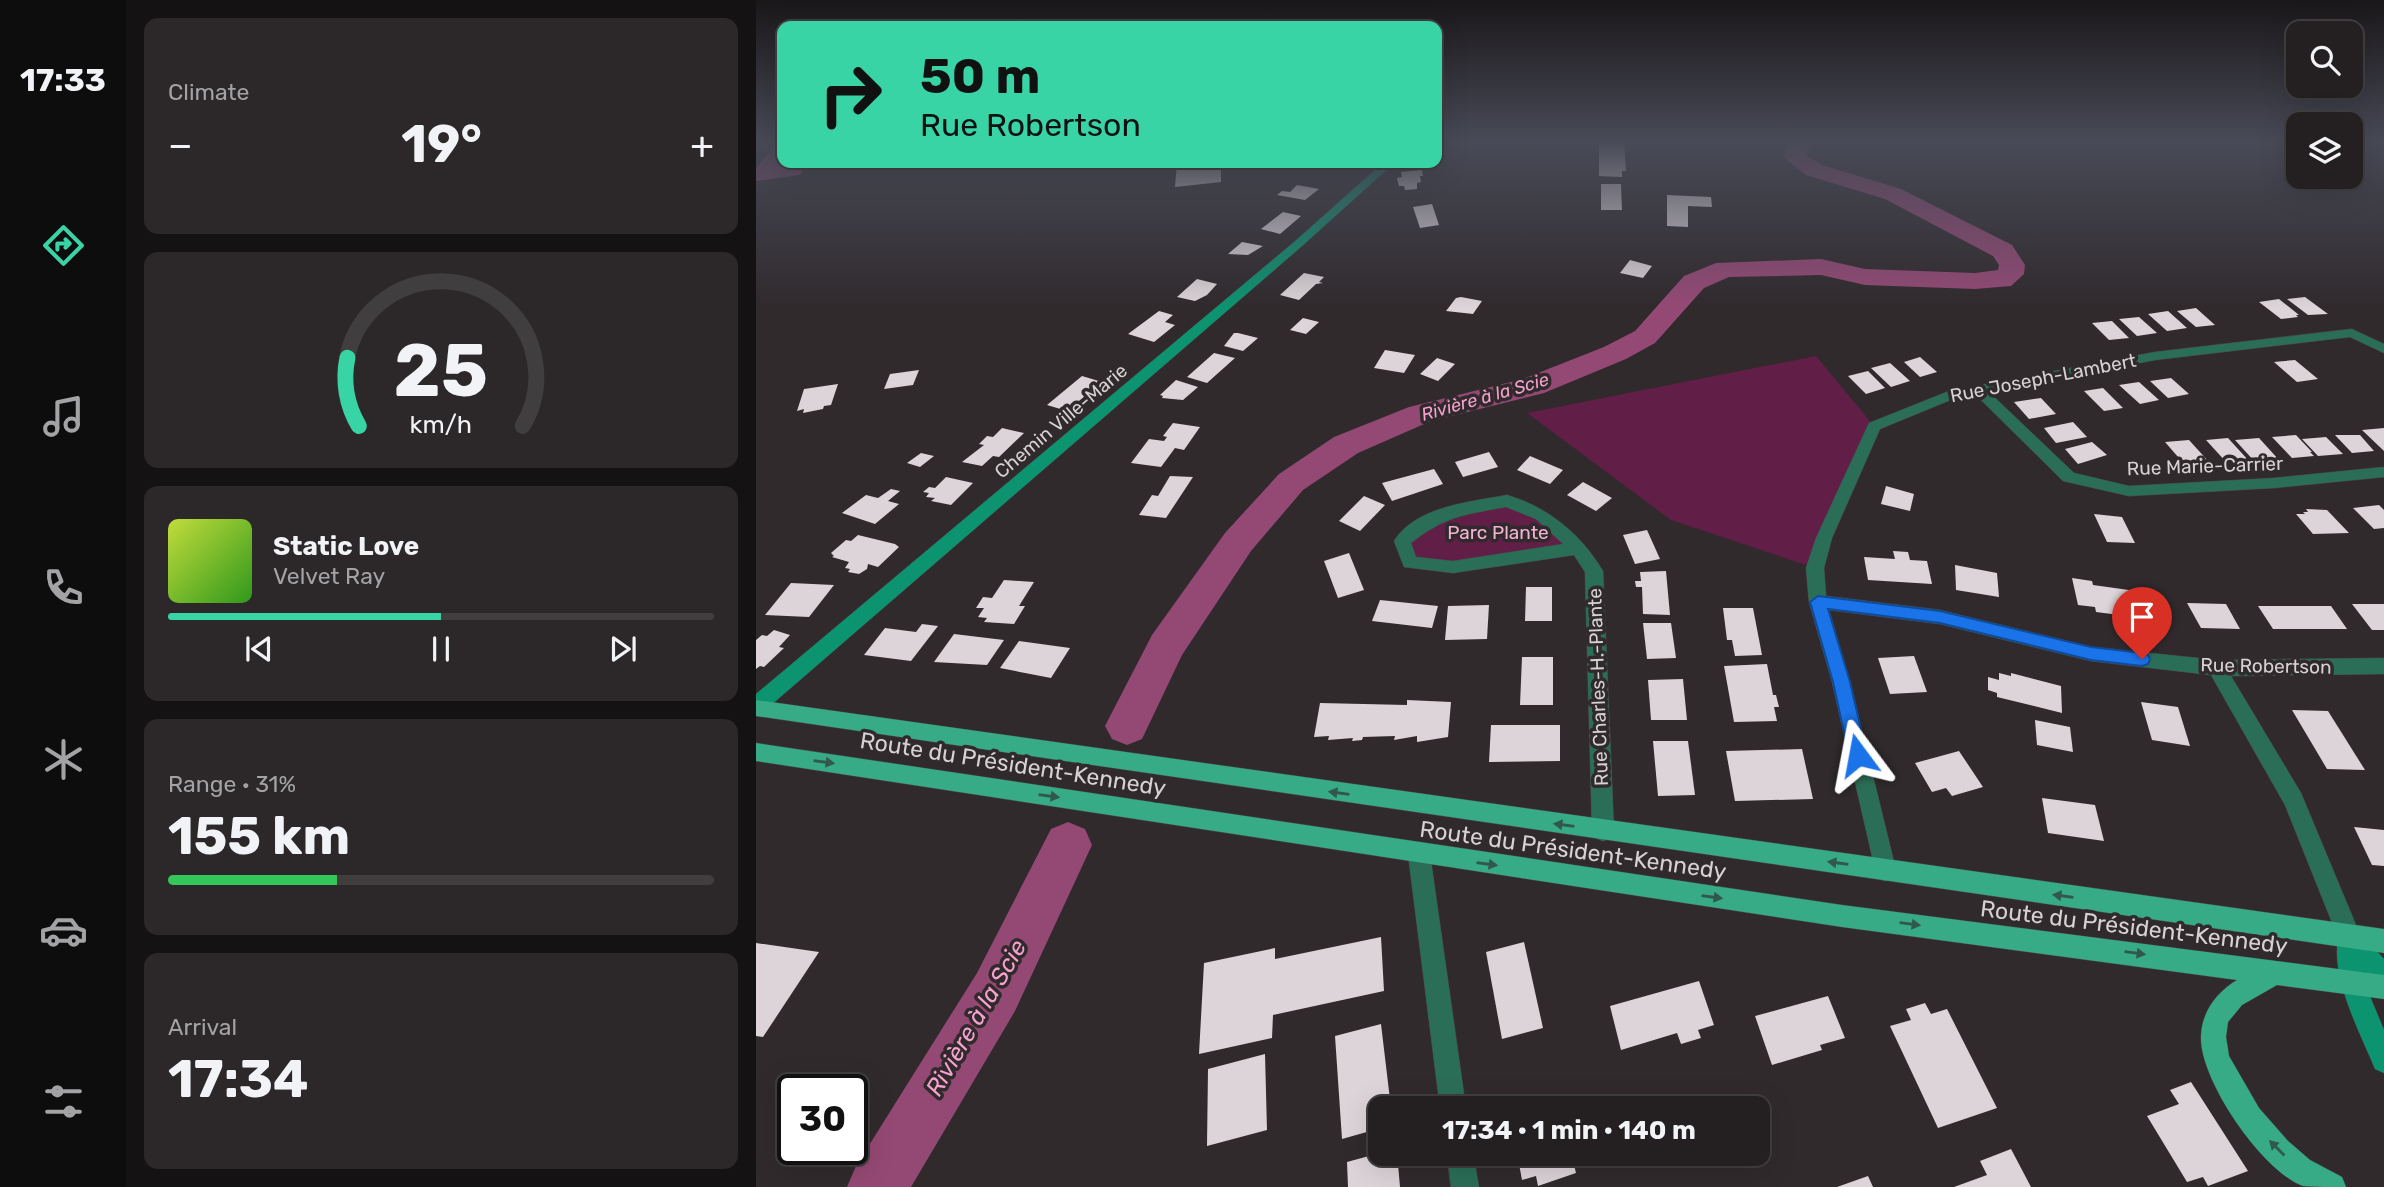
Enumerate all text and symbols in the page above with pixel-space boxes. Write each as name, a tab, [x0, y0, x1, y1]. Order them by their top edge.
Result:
map controls	[2286, 21, 2363, 189]
button: search	[2286, 21, 2363, 98]
text: 50 m	[920, 47, 1040, 105]
icon: right	[805, 49, 896, 140]
text: 17:33	[20, 61, 106, 99]
text: Climate	[168, 78, 249, 106]
text: Rue Robertson	[920, 106, 1141, 144]
button: layers	[2286, 112, 2363, 189]
text: 19°	[401, 113, 482, 175]
text: −	[168, 122, 193, 168]
text: +	[690, 122, 714, 168]
icon: directions	[39, 221, 88, 270]
text: 25	[394, 328, 488, 414]
street label: Rue Joseph-Lambert	[1948, 349, 2139, 407]
street label: Chemin Ville-Marie	[990, 359, 1132, 483]
water label: Rivière à la Scie	[1419, 368, 1551, 426]
icon: music	[39, 392, 88, 441]
text: km/h	[410, 409, 472, 438]
street label: Rue Marie-Carrier	[2126, 452, 2284, 480]
park label: Parc Plante	[1447, 521, 1549, 544]
text: Static Love	[273, 531, 419, 562]
text: Velvet Ray	[273, 562, 385, 590]
icon: phone	[39, 563, 88, 612]
pin	[2112, 587, 2172, 659]
street label: Rue Charles-H.-Plante	[1583, 588, 1613, 786]
icon: arrive	[2123, 598, 2161, 636]
icon: previous	[240, 630, 278, 668]
icon: pause	[422, 630, 460, 668]
icon: next	[604, 630, 642, 668]
street label: Rue Robertson	[2200, 653, 2332, 679]
position arrow	[1821, 718, 1895, 792]
street label: Route du Président-Kennedy	[858, 726, 1168, 802]
icon: climate	[39, 735, 88, 784]
one-way arrow	[813, 757, 835, 768]
text: Range · 31%	[168, 770, 296, 798]
one-way arrow	[1328, 787, 1350, 798]
one-way arrow	[1038, 790, 1060, 801]
text: 155 km	[168, 805, 350, 867]
street label: Route du Président-Kennedy	[1418, 815, 1728, 885]
one-way arrow	[1553, 820, 1575, 831]
one-way arrow	[1827, 858, 1849, 869]
one-way arrow	[1476, 859, 1498, 870]
one-way arrow	[2052, 890, 2074, 901]
one-way arrow	[1701, 891, 1723, 902]
street label: Route du Président-Kennedy	[1979, 894, 2290, 960]
icon: car	[39, 906, 88, 955]
one-way arrow	[1899, 919, 1921, 930]
water label: Rivière à la Scie	[920, 935, 1032, 1101]
one-way arrow	[2125, 948, 2147, 959]
text: Arrival	[168, 1013, 237, 1041]
text: 17:34	[168, 1048, 309, 1110]
speed limit sign: 30	[777, 1074, 868, 1165]
icon: filters	[39, 1077, 88, 1126]
text: 17:34 · 1 min · 140 m	[1442, 1115, 1696, 1146]
one-way arrow	[2268, 1140, 2285, 1157]

